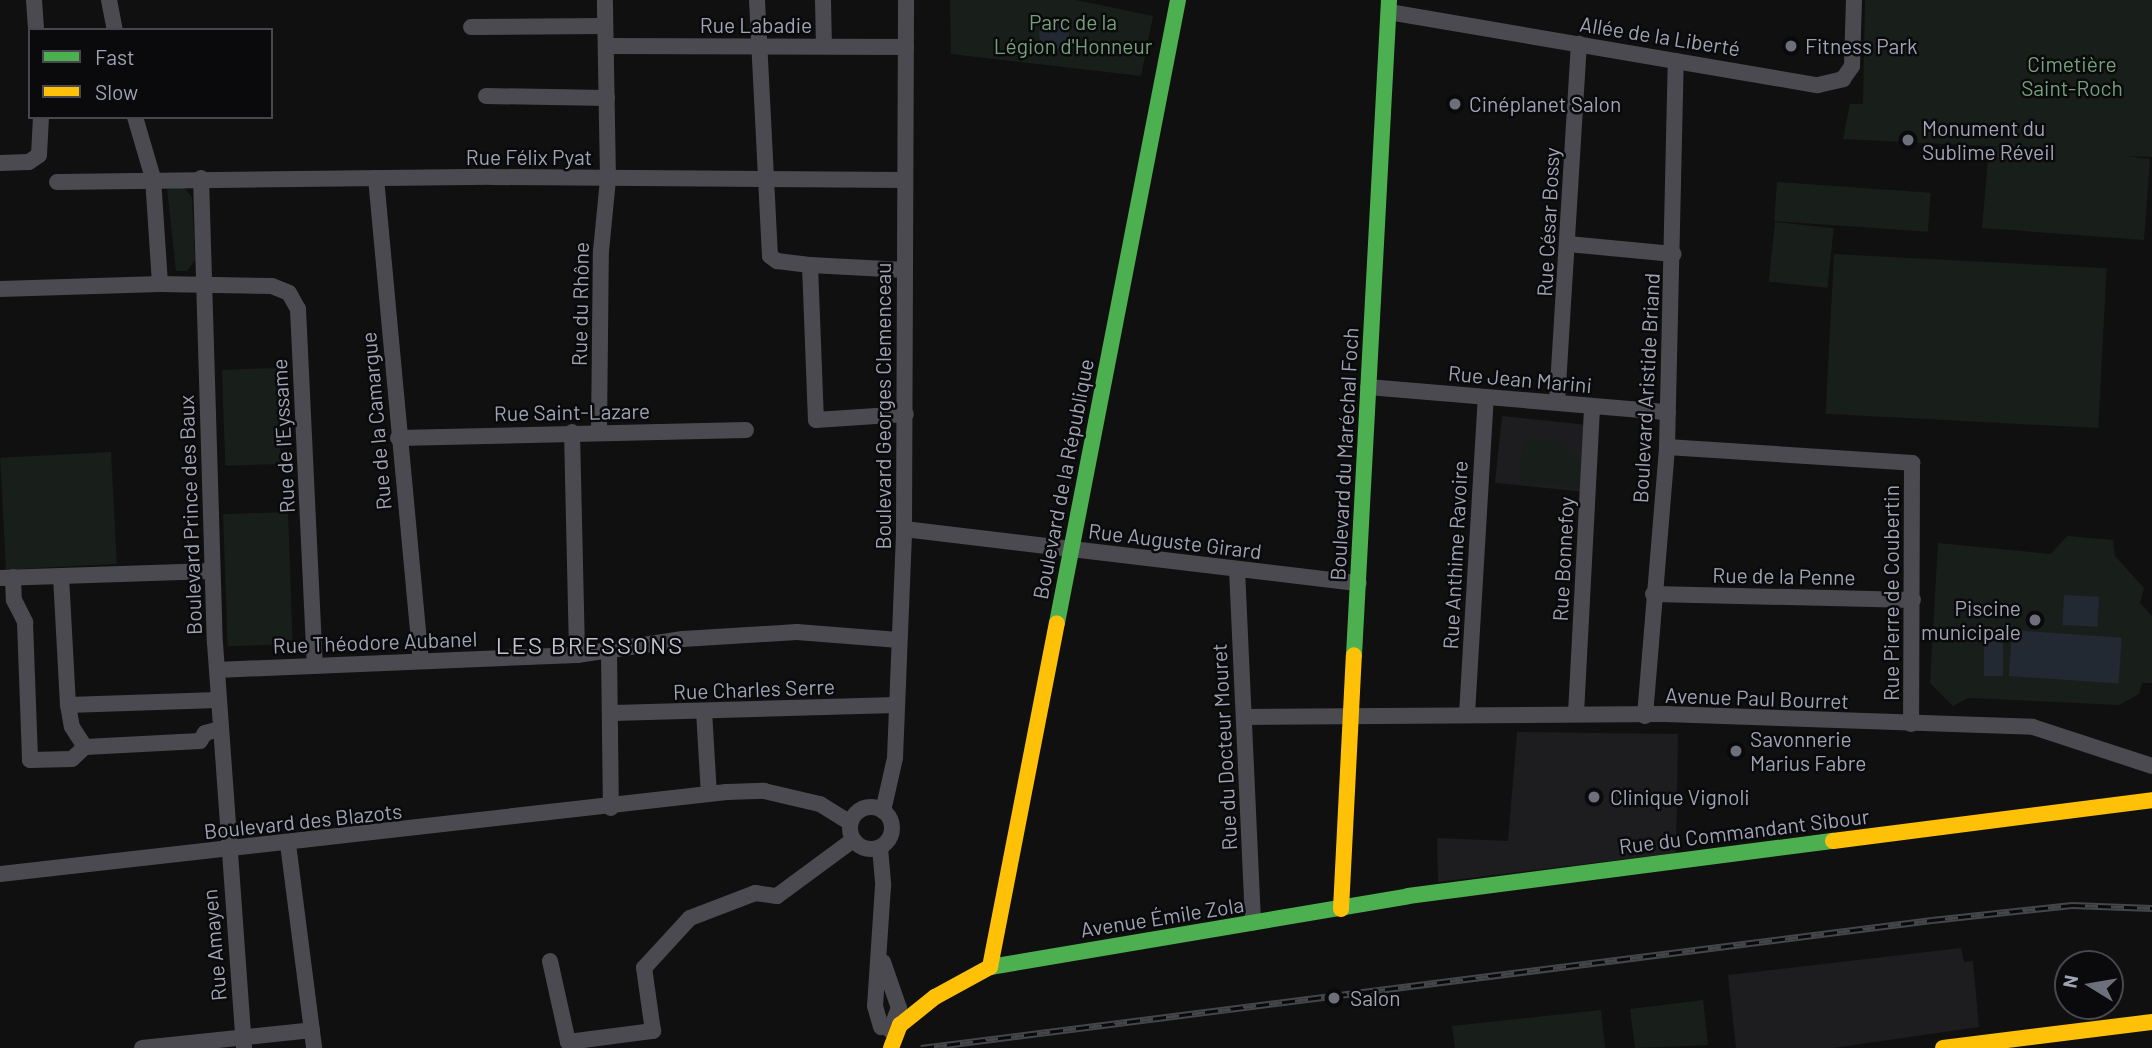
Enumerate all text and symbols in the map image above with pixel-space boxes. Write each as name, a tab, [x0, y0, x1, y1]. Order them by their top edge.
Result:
park label: Parc de la Légion d'Honneur	[994, 9, 1152, 59]
street label: Allée de la Liberté	[1578, 11, 1742, 61]
street label: Rue Labadie	[700, 12, 812, 38]
legend	[28, 28, 273, 119]
place label: Fitness Park	[1805, 33, 1917, 59]
marker: Fitness Park	[1783, 38, 1799, 54]
text: Fast	[95, 44, 135, 69]
park label: Cimetière Saint-Roch	[2021, 51, 2123, 101]
text: Slow	[95, 79, 138, 104]
place label: Cinéplanet Salon	[1469, 91, 1621, 117]
marker: Cinéplanet Salon	[1447, 96, 1463, 112]
place label: Monument du Sublime Réveil	[1922, 115, 2054, 165]
marker: Monument du Sublime Réveil	[1900, 132, 1916, 148]
street label: Rue Félix Pyat	[466, 144, 592, 170]
street label: Rue César Bossy	[1532, 147, 1564, 297]
street label: Rue du Rhône	[566, 242, 594, 366]
street label: Boulevard Georges Clemenceau	[870, 262, 896, 550]
street label: Boulevard Aristide Briand	[1627, 272, 1665, 504]
street label: Boulevard du Maréchal Foch	[1325, 327, 1363, 581]
street label: Rue de la Camargue	[356, 331, 396, 511]
street label: Boulevard de la République	[1027, 357, 1099, 601]
street label: Rue de l'Eyssame	[266, 358, 300, 514]
street label: Rue Jean Marini	[1447, 360, 1593, 398]
street label: Boulevard Prince des Baux	[173, 395, 207, 635]
street label: Rue Saint-Lazare	[494, 398, 650, 426]
street label: Rue Anthime Ravoire	[1437, 460, 1473, 650]
street label: Rue Pierre de Coubertin	[1878, 485, 1904, 701]
street label: Rue Bonnefoy	[1547, 496, 1579, 622]
street label: Rue Auguste Girard	[1087, 518, 1263, 564]
street label: Rue de la Penne	[1712, 562, 1856, 590]
place label: Piscine municipale	[1921, 595, 2021, 645]
marker: Piscine municipale	[2027, 612, 2043, 628]
street label: Rue Théodore Aubanel	[272, 626, 478, 658]
district label: LES BRESSONS	[497, 631, 683, 659]
street label: Rue du Docteur Mouret	[1206, 643, 1242, 851]
street label: Rue Charles Serre	[673, 674, 835, 704]
street label: Avenue Paul Bourret	[1665, 682, 1849, 714]
place label: Savonnerie Marius Fabre	[1750, 726, 1866, 776]
marker: Savonnerie Marius Fabre	[1728, 743, 1744, 759]
place label: Clinique Vignoli	[1610, 784, 1750, 810]
marker: Clinique Vignoli	[1584, 787, 1604, 807]
street label: Boulevard des Blazots	[203, 798, 403, 844]
street label: Rue du Commandant Sibour	[1617, 803, 1871, 859]
street label: Rue Amayen	[197, 888, 231, 1002]
street label: Avenue Émile Zola	[1078, 892, 1246, 942]
north arrow	[2054, 950, 2124, 1020]
text: N	[2057, 973, 2082, 990]
place label: Salon	[1350, 985, 1401, 1011]
marker: Salon	[1324, 988, 1344, 1008]

